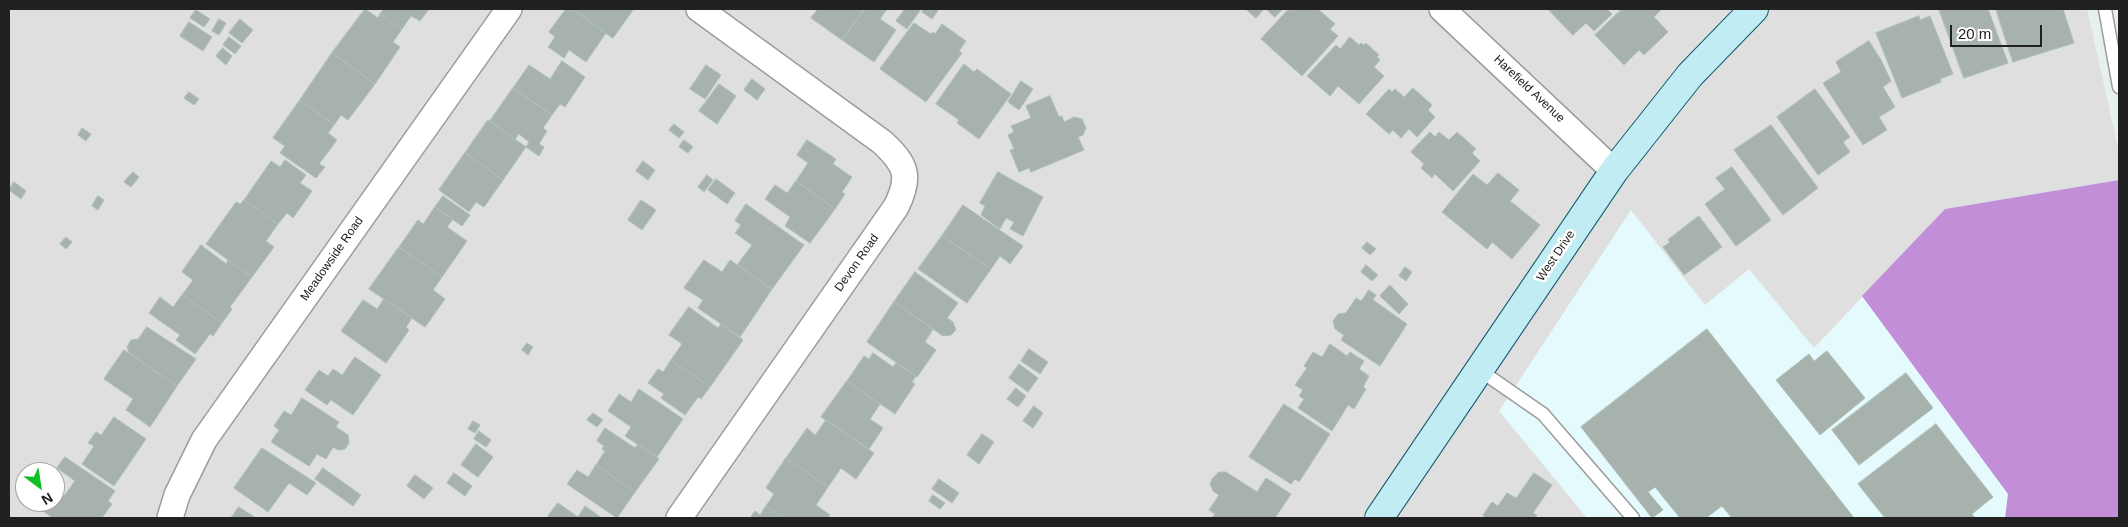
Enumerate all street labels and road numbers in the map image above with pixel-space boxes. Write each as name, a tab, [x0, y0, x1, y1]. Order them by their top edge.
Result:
street label: Harefield Avenue	[1491, 52, 1567, 126]
street label: Meadowside Road	[298, 214, 366, 304]
street label: West Drive	[1534, 228, 1578, 284]
street label: Devon Road	[832, 232, 882, 294]

